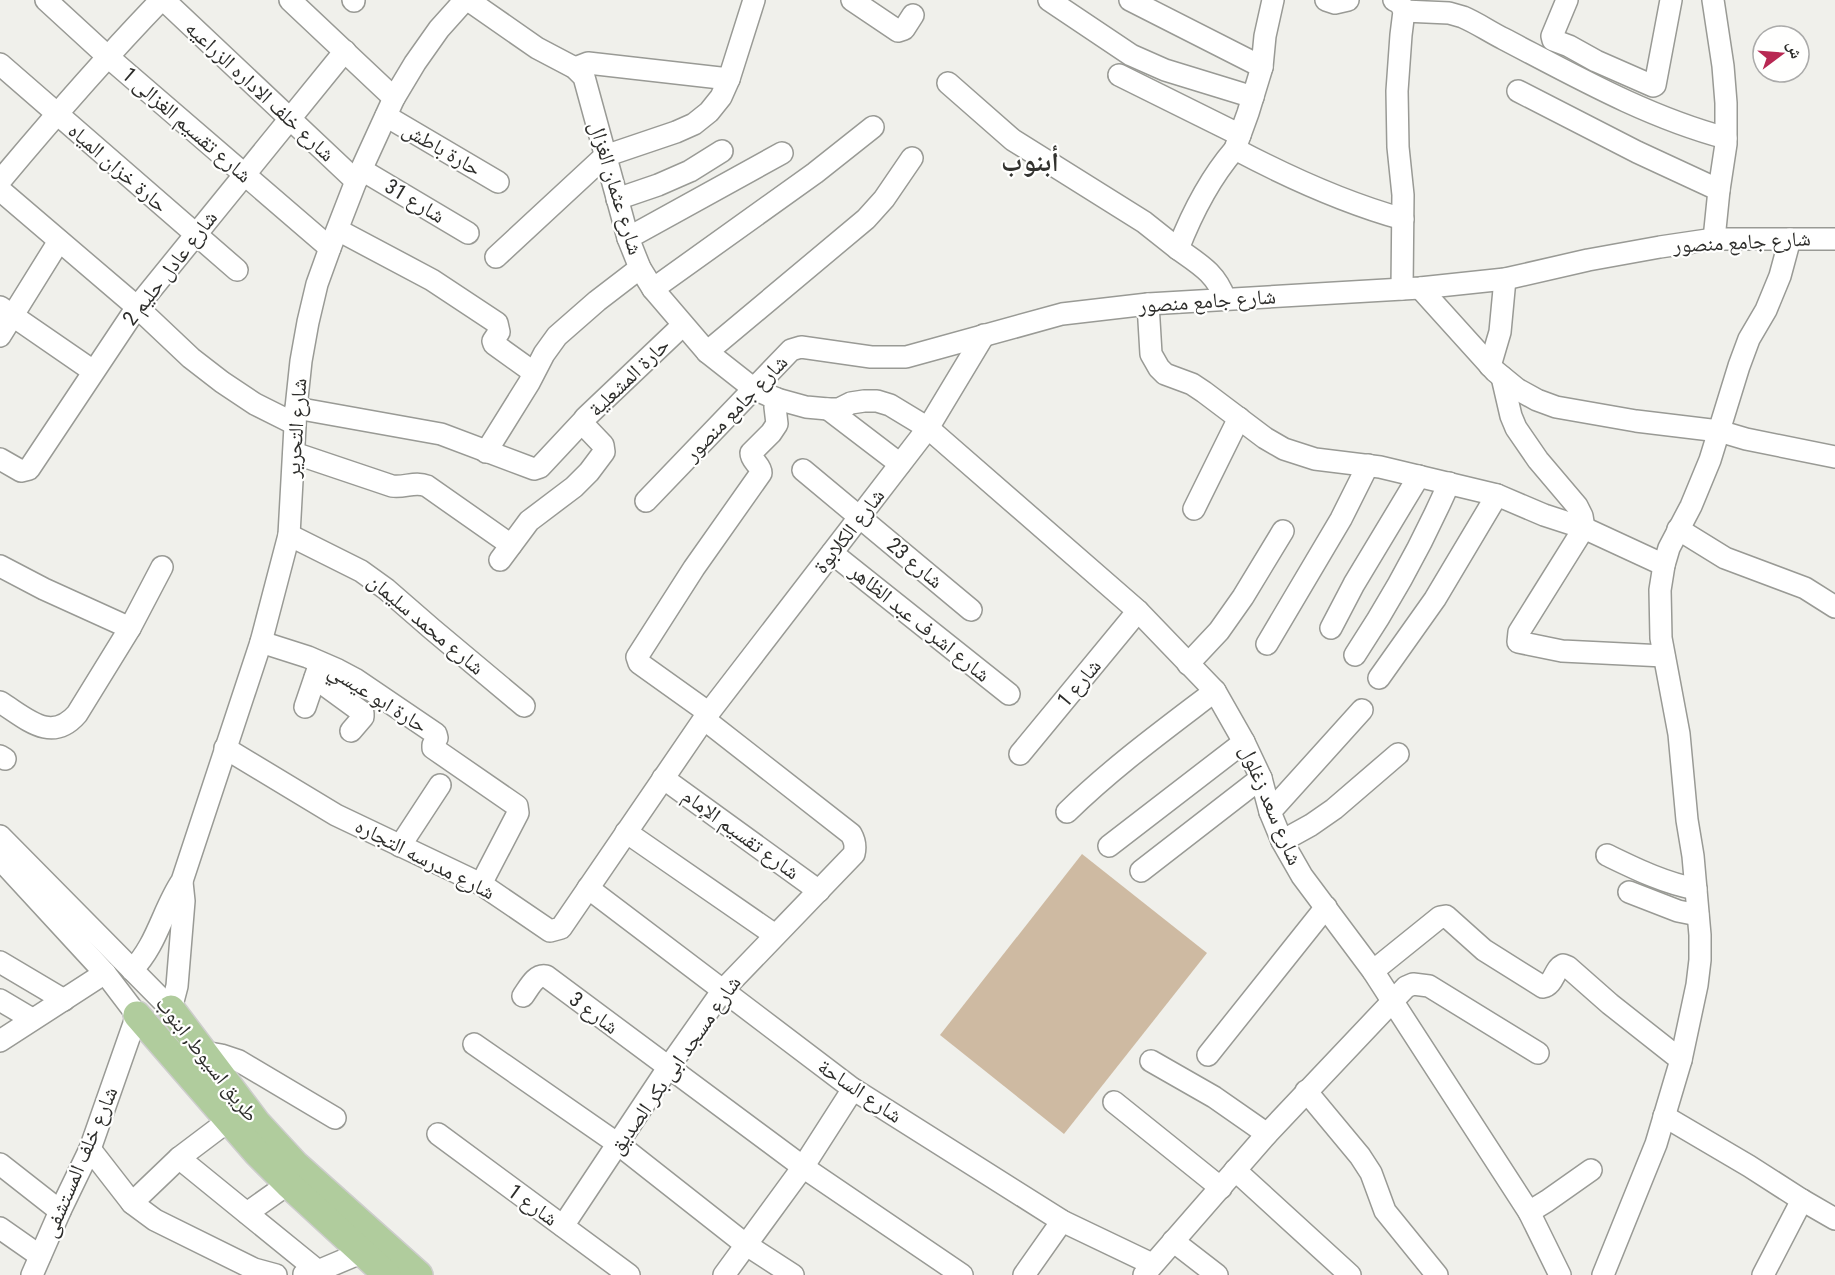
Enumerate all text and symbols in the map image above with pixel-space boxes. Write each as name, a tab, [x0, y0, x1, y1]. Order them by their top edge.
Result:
street label: شارع خلف الاداره الزراعيه	[180, 16, 339, 167]
north arrow	[1751, 24, 1811, 84]
text: ش	[1783, 39, 1806, 61]
street label: شارع تقسيم الغزالى 1	[116, 62, 256, 189]
street label: حارة باطش	[398, 117, 485, 182]
street label: حارة خزان المياه	[63, 118, 173, 218]
street label: شارع عثمان الغزال	[583, 118, 648, 258]
district label: أبنوب	[1001, 145, 1059, 178]
street label: شارع 31	[380, 174, 449, 229]
street label: شارع عادل حليم 2	[118, 206, 224, 331]
street label: شارع جامع منصور	[1672, 226, 1811, 259]
street label: شارع جامع منصور	[1136, 284, 1277, 319]
street label: حارة المشعلية	[584, 333, 674, 421]
street label: شارع جامع منصور	[679, 350, 793, 467]
street label: شارع التحرير	[280, 377, 312, 480]
street label: شارع الكلابوة	[809, 484, 890, 579]
street label: شارع 23	[882, 533, 948, 594]
street label: شارع اشرف عبد الظاهر	[844, 559, 995, 688]
street label: شارع محمد سليمان	[362, 568, 489, 680]
street label: شارع 1	[1052, 654, 1107, 712]
street label: حارة ابو عيسي	[322, 658, 432, 742]
street label: شارع سعد زغلول	[1234, 741, 1307, 869]
street label: شارع تقسيم الإمام	[677, 784, 804, 886]
street label: شارع مدرسه التجاره	[351, 813, 499, 905]
street label: شارع مسجد ابى بكر الصديق	[604, 971, 746, 1159]
street label: شارع 3	[564, 987, 623, 1040]
street label: طريق اسيوط, ابنوب	[150, 992, 263, 1127]
street label: شارع الساحة	[813, 1054, 907, 1129]
street label: شارع خلف المستشفى	[37, 1083, 123, 1241]
street label: شارع 1	[503, 1179, 562, 1232]

